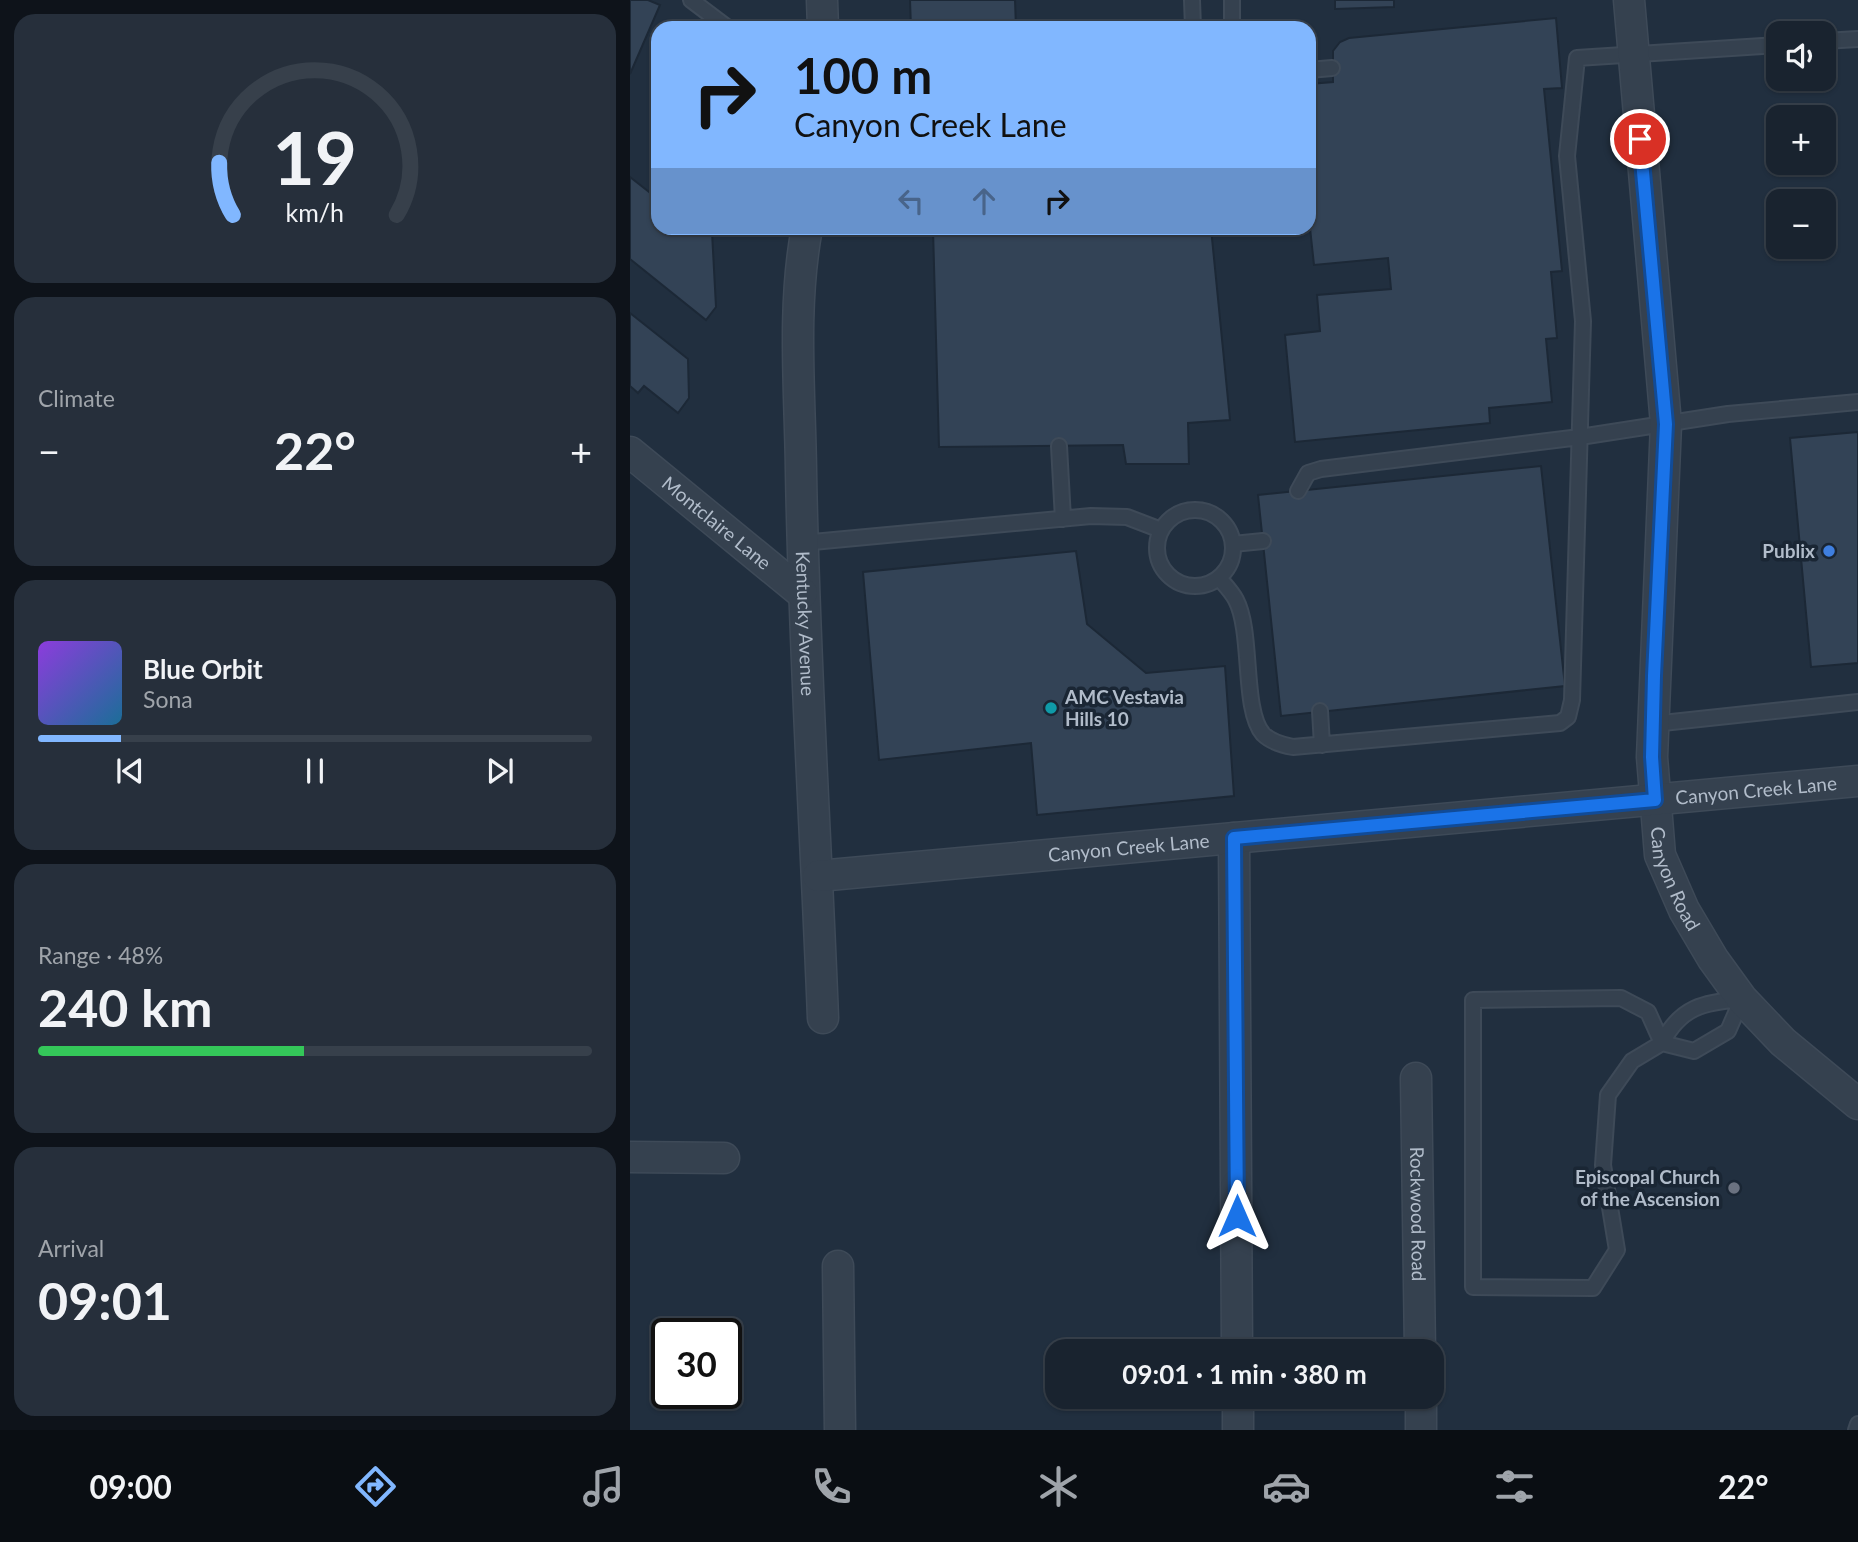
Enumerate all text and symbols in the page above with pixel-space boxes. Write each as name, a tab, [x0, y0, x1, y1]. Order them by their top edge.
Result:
map controls	[1766, 21, 1836, 259]
button: sound	[1766, 21, 1836, 91]
text: 100 m	[794, 46, 932, 104]
icon: right	[679, 49, 770, 140]
text: Canyon Creek Lane	[794, 105, 1067, 144]
button: +	[1766, 105, 1836, 175]
pin	[1610, 109, 1670, 169]
text: 19	[273, 113, 357, 201]
icon: arrive	[1621, 120, 1659, 158]
icon: left	[892, 182, 930, 220]
icon: ahead	[965, 182, 1003, 220]
icon: right	[1038, 182, 1076, 220]
button: −	[1766, 189, 1836, 259]
text: km/h	[286, 196, 344, 226]
text: Climate	[38, 384, 115, 412]
text: 22°	[274, 419, 356, 481]
text: −	[38, 428, 60, 474]
text: +	[570, 428, 592, 474]
street label: Montclaire Lane	[658, 471, 776, 574]
place label: Publix	[1762, 539, 1815, 562]
marker: Publix	[1821, 543, 1837, 559]
street label: Kentucky Avenue	[792, 551, 820, 696]
text: Blue Orbit	[143, 653, 263, 685]
text: Sona	[143, 685, 193, 713]
place label: AMC Vestavia Hills 10	[1064, 685, 1184, 730]
marker: AMC Vestavia Hills 10	[1043, 700, 1059, 716]
icon: previous	[111, 752, 149, 790]
icon: pause	[296, 752, 334, 790]
icon: next	[481, 752, 519, 790]
street label: Canyon Creek Lane	[1674, 771, 1838, 809]
street label: Canyon Road	[1647, 826, 1706, 935]
street label: Canyon Creek Lane	[1047, 828, 1210, 866]
text: Range · 48%	[38, 941, 163, 969]
text: 240 km	[38, 976, 212, 1038]
street label: Rockwood Road	[1406, 1146, 1431, 1282]
place label: Episcopal Church of the Ascension	[1575, 1165, 1720, 1210]
position arrow	[1200, 1179, 1274, 1253]
marker: Episcopal Church of the Ascension	[1726, 1180, 1742, 1196]
text: Arrival	[38, 1234, 104, 1262]
text: 09:01	[38, 1269, 172, 1331]
speed limit sign: 30	[651, 1318, 742, 1409]
text: 09:01 · 1 min · 380 m	[1122, 1358, 1367, 1390]
icon: directions	[351, 1462, 400, 1511]
icon: music	[579, 1462, 628, 1511]
icon: phone	[807, 1462, 856, 1511]
icon: climate	[1034, 1462, 1083, 1511]
icon: car	[1262, 1462, 1311, 1511]
icon: filters	[1490, 1462, 1539, 1511]
text: 09:00	[89, 1467, 172, 1506]
text: 22°	[1718, 1467, 1768, 1506]

